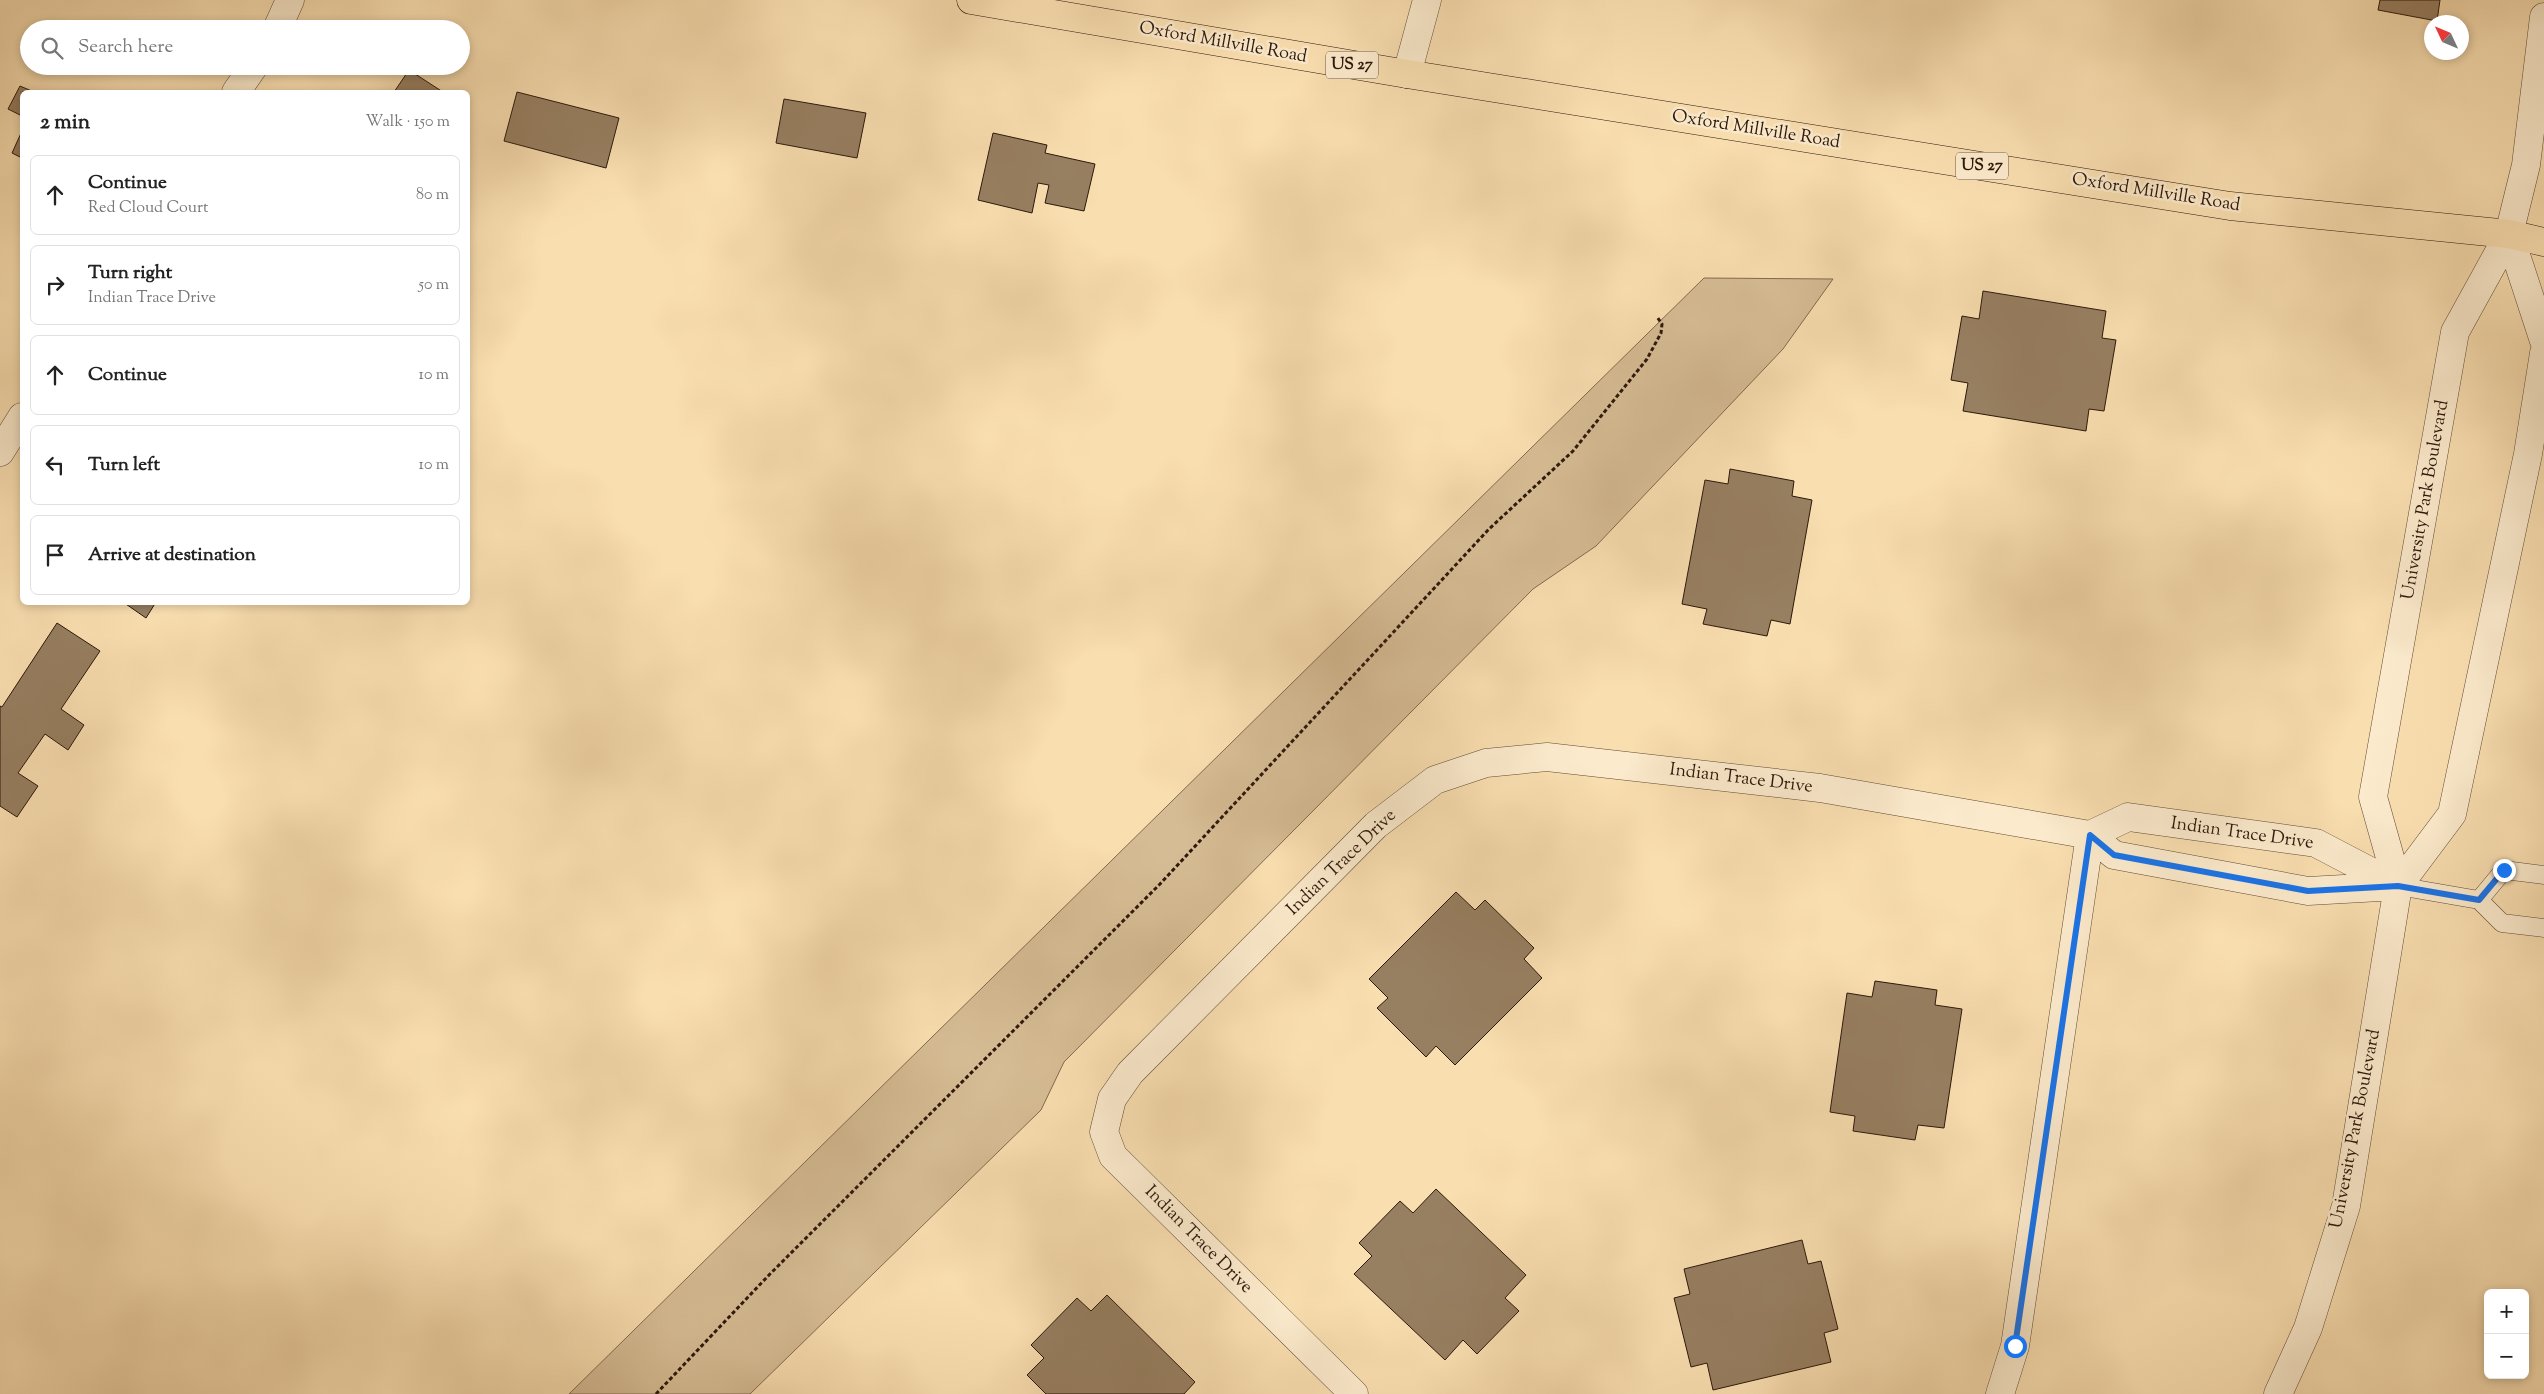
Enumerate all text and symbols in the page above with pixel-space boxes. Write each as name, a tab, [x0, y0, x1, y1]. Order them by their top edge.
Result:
street label: Oxford Millville Road	[1137, 15, 1309, 71]
north arrow	[2424, 15, 2469, 60]
search box	[20, 20, 470, 75]
icon: search	[38, 34, 66, 62]
text: Search here	[78, 34, 173, 61]
road number: US 27	[1326, 52, 1378, 78]
street label: Oxford Millville Road	[1670, 104, 1842, 156]
text: 2 min	[40, 108, 90, 138]
text: Walk · 150 m	[366, 111, 450, 134]
road number: US 27	[1956, 153, 2008, 180]
street label: Oxford Millville Road	[2070, 167, 2242, 219]
text: Continue	[88, 170, 167, 197]
icon: ahead	[41, 181, 69, 209]
text: 80 m	[416, 184, 449, 207]
text: Red Cloud Court	[88, 197, 208, 220]
text: Turn right	[88, 260, 172, 287]
icon: right	[41, 271, 69, 299]
text: 50 m	[418, 274, 449, 297]
text: Indian Trace Drive	[88, 287, 216, 310]
icon: ahead	[41, 361, 69, 389]
text: Continue	[88, 362, 167, 389]
text: 10 m	[419, 364, 449, 387]
street label: University Park Boulevard	[2396, 398, 2456, 602]
icon: left	[41, 451, 69, 479]
text: Turn left	[88, 452, 160, 479]
text: 10 m	[419, 454, 449, 477]
icon: arrive	[41, 541, 69, 569]
text: Arrive at destination	[88, 542, 256, 569]
street label: Indian Trace Drive	[1668, 757, 1814, 801]
street label: Indian Trace Drive	[1281, 804, 1403, 922]
street label: Indian Trace Drive	[2169, 811, 2315, 857]
route end	[2493, 859, 2516, 882]
street label: University Park Boulevard	[2324, 1027, 2388, 1231]
street label: Indian Trace Drive	[1138, 1180, 1258, 1300]
map controls	[2484, 1289, 2529, 1379]
button: +	[2484, 1289, 2529, 1334]
button: −	[2484, 1334, 2529, 1379]
route start	[2004, 1335, 2027, 1358]

